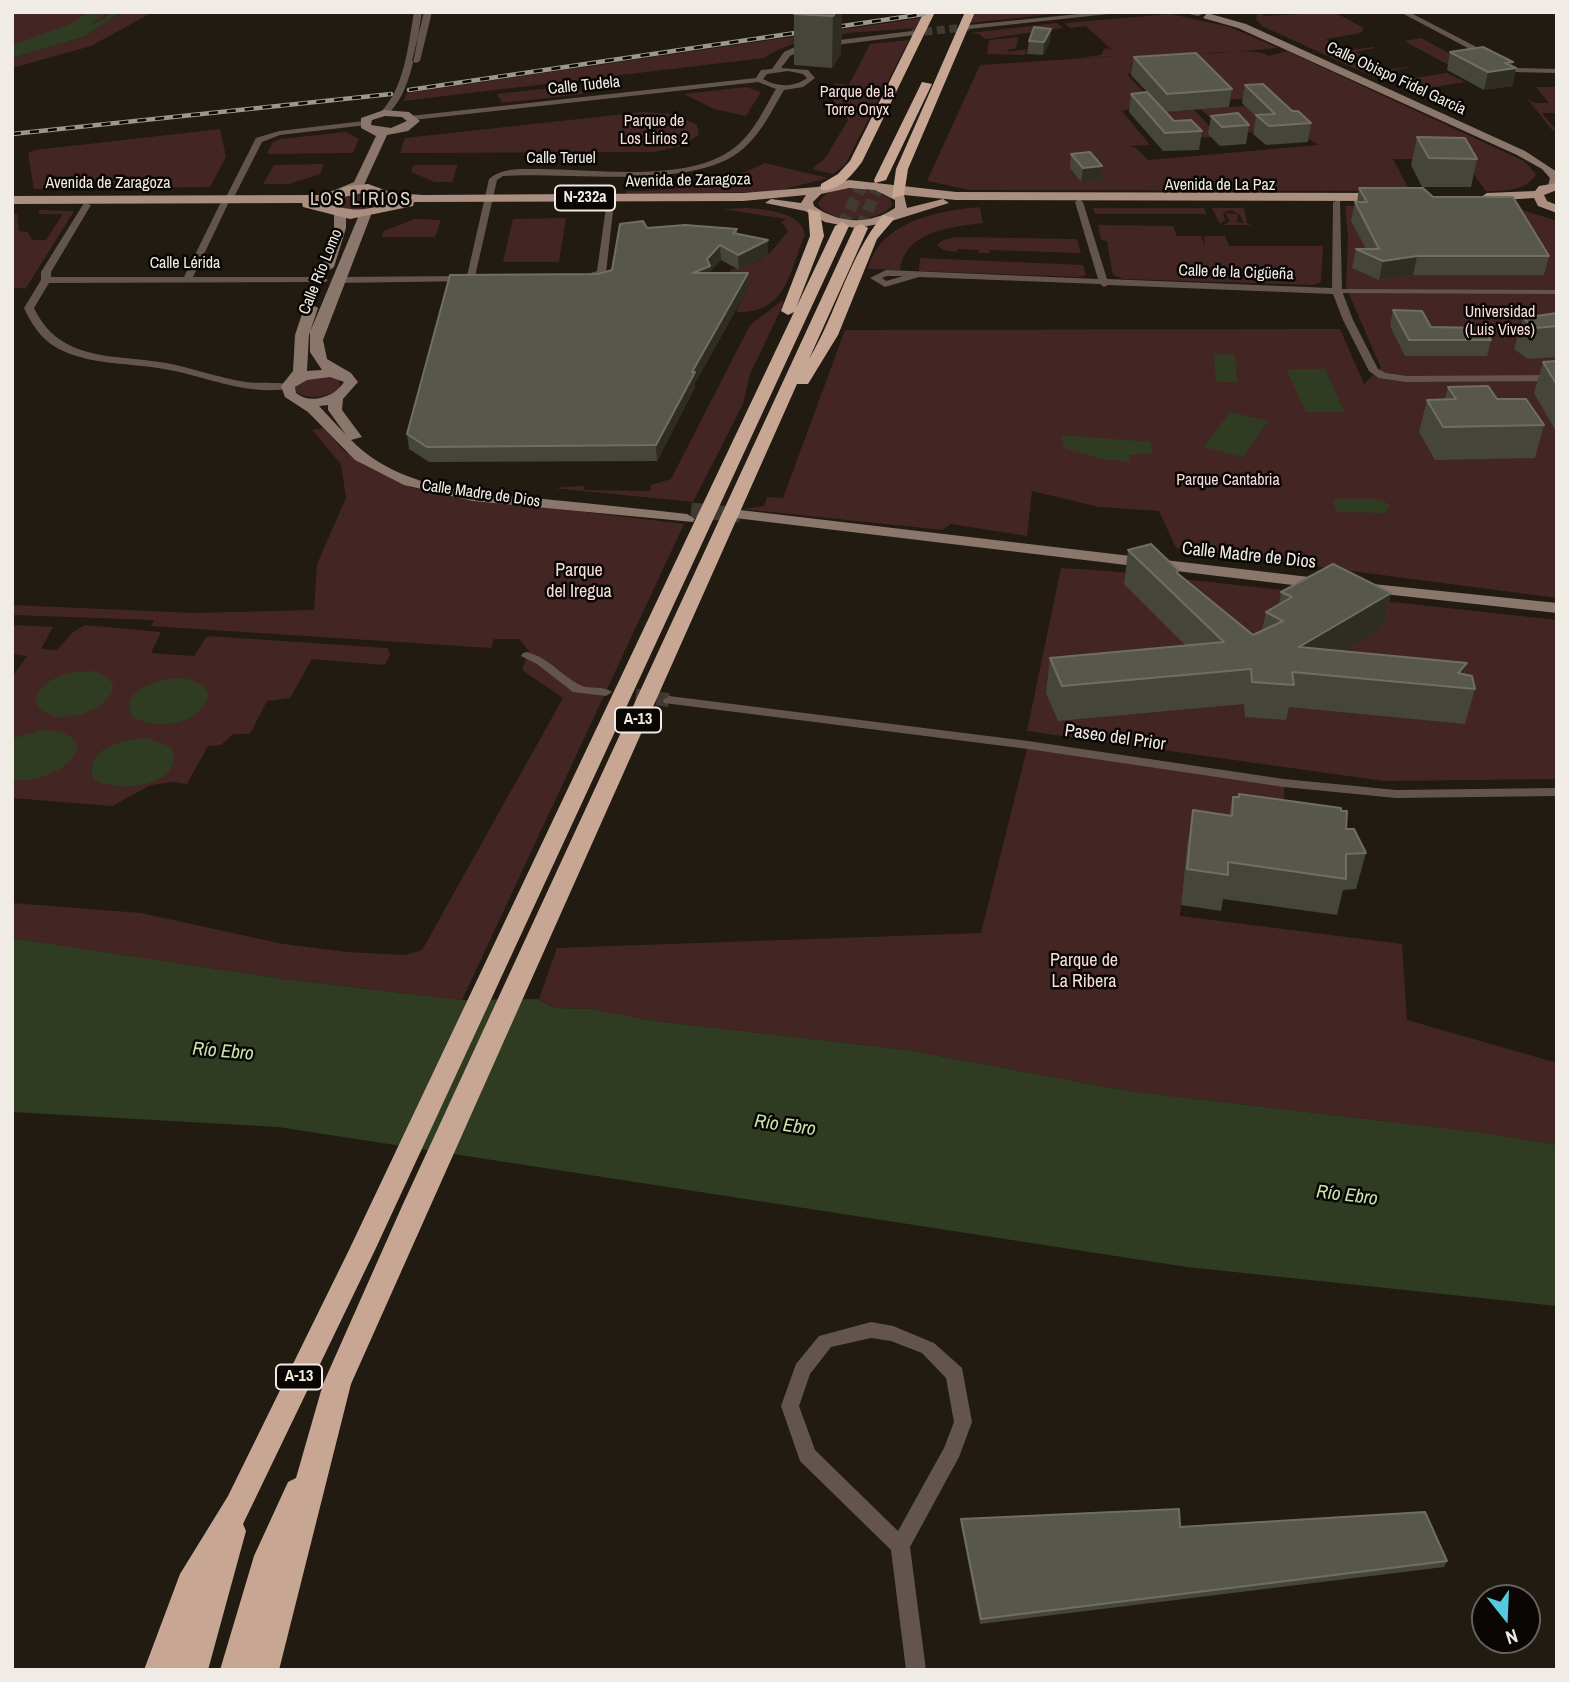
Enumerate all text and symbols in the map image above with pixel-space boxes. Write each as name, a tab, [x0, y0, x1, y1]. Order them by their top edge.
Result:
street label: Calle Obispo Fidel García	[1323, 38, 1469, 120]
street label: Calle Tudela	[547, 73, 621, 99]
park label: Parque de la Torre Onyx	[820, 83, 894, 121]
park label: Parque de Los Lirios 2	[620, 112, 688, 150]
street label: Calle Teruel	[526, 149, 596, 169]
street label: Avenida de Zaragoza	[625, 170, 751, 192]
street label: Avenida de Zaragoza	[45, 174, 171, 194]
street label: Avenida de La Paz	[1165, 176, 1275, 196]
road number: N-232a	[555, 186, 615, 210]
district label: LOS LIRIOS	[311, 189, 411, 211]
street label: Calle Río Lomo	[295, 226, 347, 318]
street label: Calle Lérida	[150, 254, 220, 274]
street label: Calle de la Cigüeña	[1178, 261, 1294, 285]
park label: Universidad (Luis Vives)	[1465, 303, 1535, 341]
park label: Parque Cantabria	[1176, 471, 1280, 491]
street label: Calle Madre de Dios	[420, 476, 542, 512]
street label: Calle Madre de Dios	[1181, 538, 1317, 574]
park label: Parque del Iregua	[546, 560, 612, 602]
road number: A-13	[615, 708, 661, 733]
street label: Paseo del Prior	[1063, 720, 1167, 756]
park label: Parque de La Ribera	[1050, 950, 1118, 992]
water label: Río Ebro	[191, 1038, 255, 1066]
water label: Río Ebro	[753, 1110, 817, 1142]
water label: Río Ebro	[1315, 1181, 1379, 1211]
road number: A-13	[276, 1364, 322, 1390]
north arrow	[1471, 1584, 1541, 1654]
text: N	[1503, 1623, 1521, 1651]

